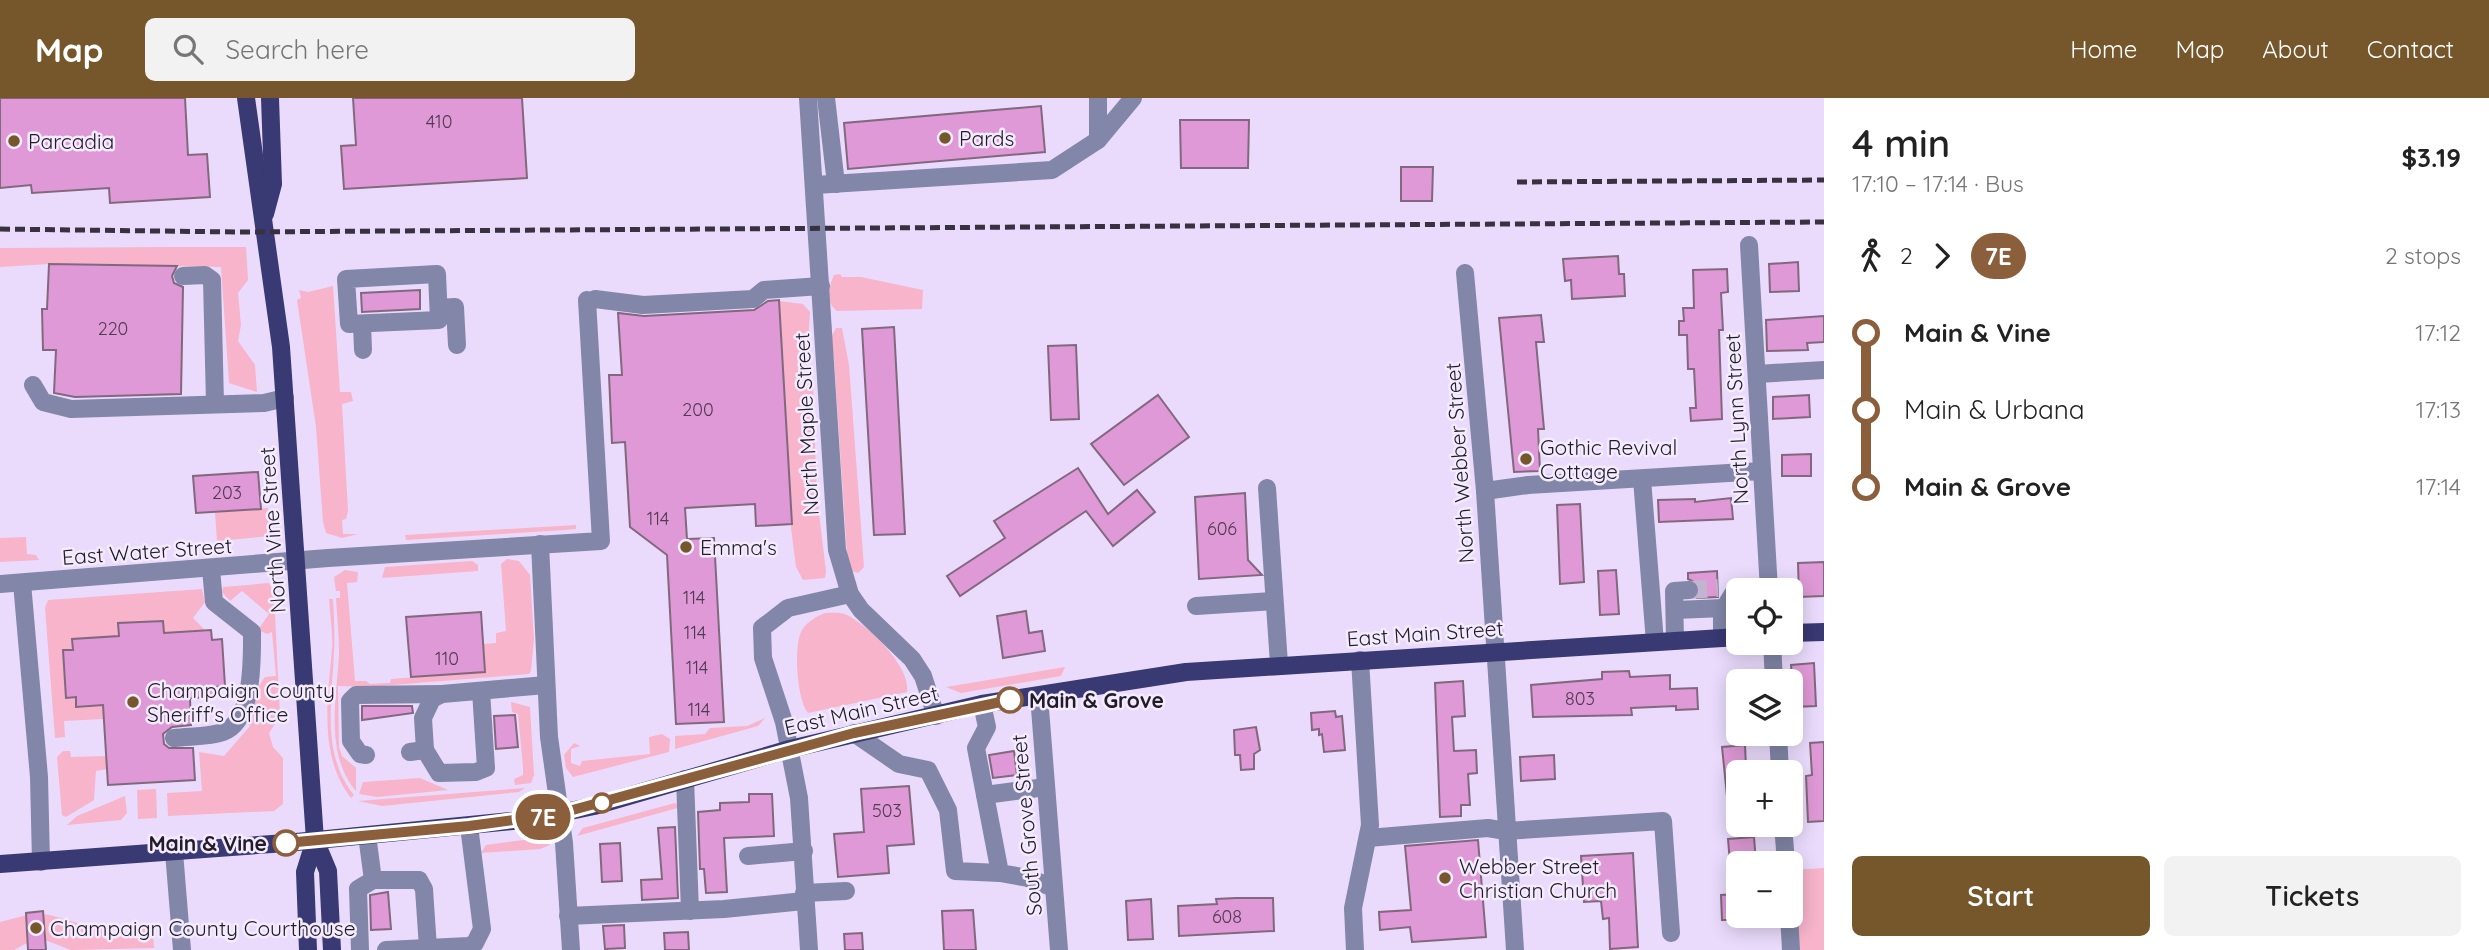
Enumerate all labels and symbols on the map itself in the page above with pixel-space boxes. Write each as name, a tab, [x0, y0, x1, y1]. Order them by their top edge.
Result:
house number: 410	[426, 110, 452, 133]
place label: Pards	[959, 125, 1014, 151]
place label: Parcadia	[28, 128, 114, 154]
marker: Pards	[937, 130, 953, 146]
marker: Parcadia	[6, 133, 22, 149]
house number: 220	[98, 317, 128, 340]
street label: North Maple Street	[788, 332, 824, 516]
street label: North Lynn Street	[1719, 333, 1753, 505]
street label: North Webber Street	[1439, 362, 1479, 564]
house number: 200	[682, 398, 714, 421]
place label: Gothic Revival Cottage	[1540, 434, 1677, 484]
street label: North Vine Street	[253, 446, 291, 614]
marker: Gothic Revival Cottage	[1518, 451, 1534, 467]
house number: 203	[212, 481, 242, 504]
house number: 114	[647, 507, 669, 530]
house number: 606	[1207, 517, 1237, 540]
street label: East Water Street	[61, 532, 233, 570]
place label: Emma's	[700, 534, 777, 560]
marker: Emma's	[678, 539, 694, 555]
house number: 114	[683, 586, 705, 609]
street label: East Main Street	[1346, 615, 1504, 651]
house number: 114	[684, 621, 706, 644]
house number: 110	[435, 647, 459, 670]
house number: 114	[686, 656, 708, 679]
place label: Champaign County Sheriff's Office	[147, 677, 335, 727]
street label: East Main Street	[781, 680, 941, 740]
marker: Main & Grove	[997, 687, 1023, 713]
place label: Main & Grove	[1029, 687, 1164, 713]
house number: 803	[1565, 687, 1595, 710]
marker: Champaign County Sheriff's Office	[125, 694, 141, 710]
house number: 114	[688, 698, 710, 721]
street label: South Grove Street	[1005, 733, 1047, 917]
unlabelled marker	[592, 793, 612, 813]
line badge: 7E	[512, 794, 574, 840]
house number: 503	[872, 799, 902, 822]
place label: Main & Vine	[148, 830, 267, 856]
marker: Main & Vine	[273, 830, 299, 856]
place label: Webber Street Christian Church	[1459, 853, 1617, 903]
marker: Webber Street Christian Church	[1437, 870, 1453, 886]
house number: 608	[1212, 905, 1242, 928]
place label: Champaign County Courthouse	[50, 915, 356, 941]
marker: Champaign County Courthouse	[28, 920, 44, 936]

